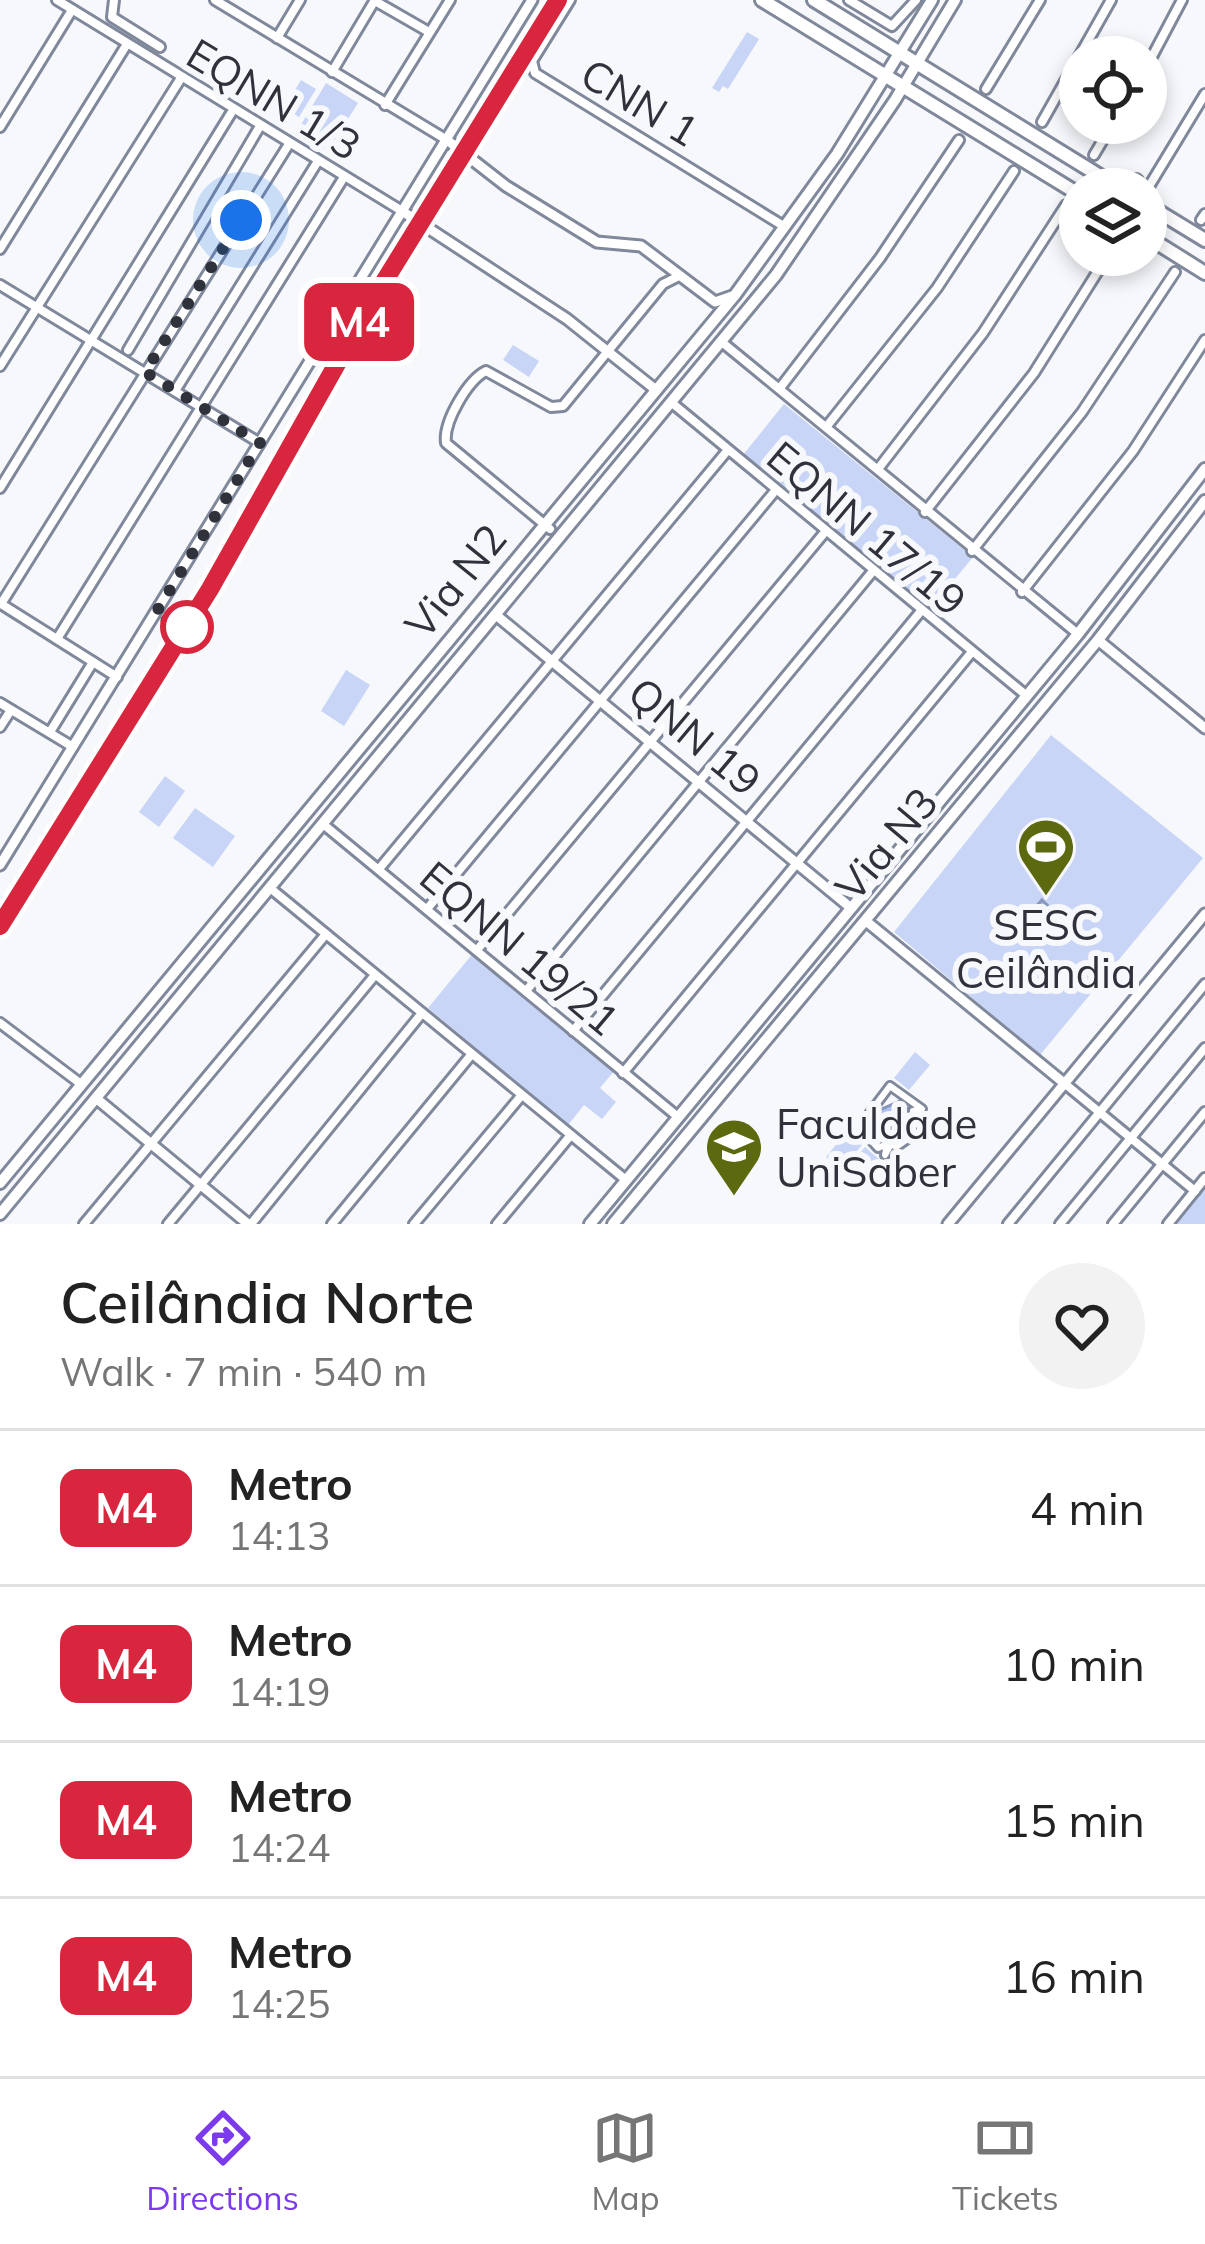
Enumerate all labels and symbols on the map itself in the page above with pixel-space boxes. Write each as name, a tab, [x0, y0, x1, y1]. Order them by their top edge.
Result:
street label: EQNN 1/3	[178, 27, 370, 171]
street label: CNN 1	[572, 46, 708, 158]
your location	[211, 190, 271, 250]
line badge: M4	[305, 283, 413, 361]
street label: EQNN 17/19	[757, 429, 977, 627]
street label: Via N2	[393, 513, 517, 649]
unlabelled marker	[162, 602, 212, 652]
street label: QNN 19	[618, 665, 772, 807]
street label: Via N3	[823, 776, 949, 912]
sports icon: SESC Ceilândia	[1015, 816, 1077, 898]
street label: EQNN 19/21	[410, 849, 630, 1047]
place label: SESC Ceilândia	[956, 898, 1136, 999]
place label: Faculdade UniSaber	[776, 1097, 977, 1198]
school or university icon: Faculdade UniSaber	[703, 1116, 765, 1198]

